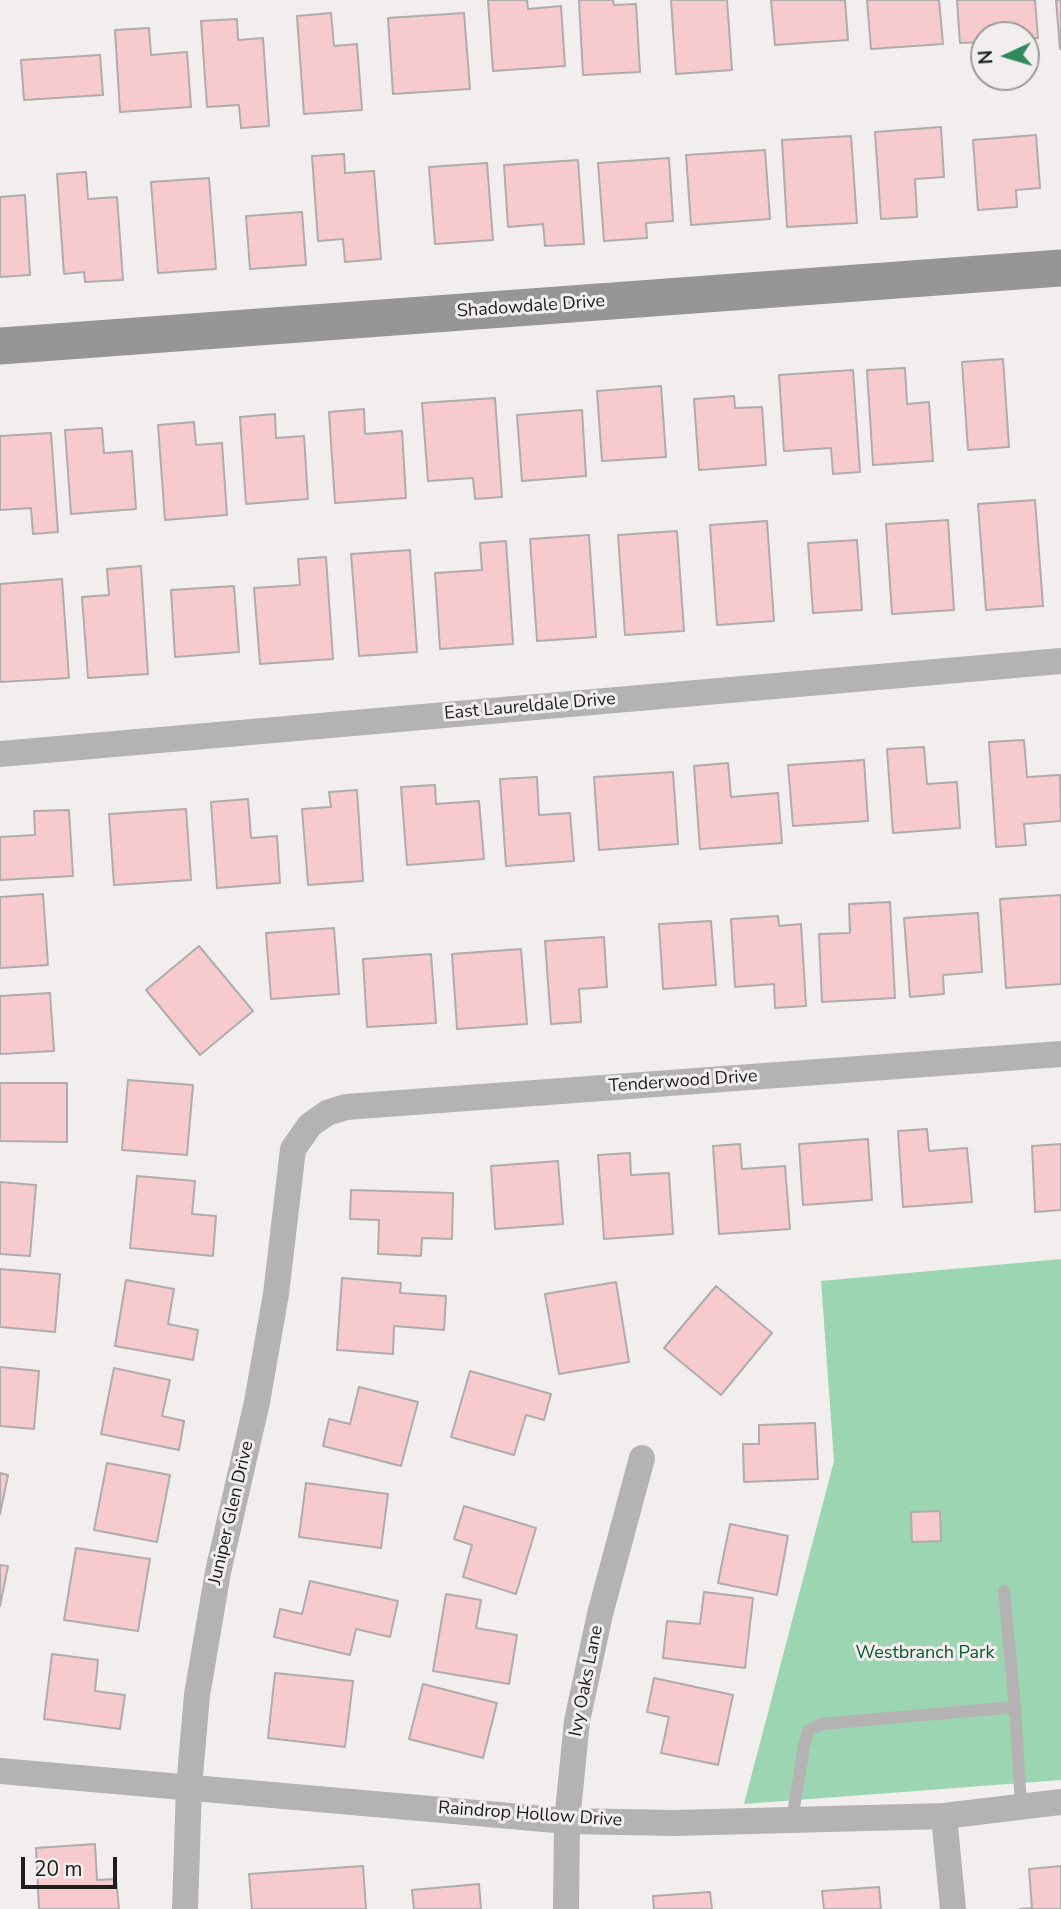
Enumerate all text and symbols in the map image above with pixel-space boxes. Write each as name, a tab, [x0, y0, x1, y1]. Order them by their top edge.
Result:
north arrow	[970, 21, 1040, 91]
text: N	[973, 49, 1000, 65]
street label: Shadowdale Drive	[456, 291, 606, 323]
street label: East Laureldale Drive	[443, 689, 617, 725]
street label: Tenderwood Drive	[608, 1066, 758, 1098]
street label: Juniper Glen Drive	[205, 1439, 259, 1587]
street label: Ivy Oaks Lane	[566, 1624, 608, 1738]
park label: Westbranch Park	[856, 1643, 994, 1665]
street label: Raindrop Hollow Drive	[437, 1798, 623, 1832]
scale bar	[24, 1842, 121, 1886]
text: 20 m	[34, 1855, 83, 1883]

